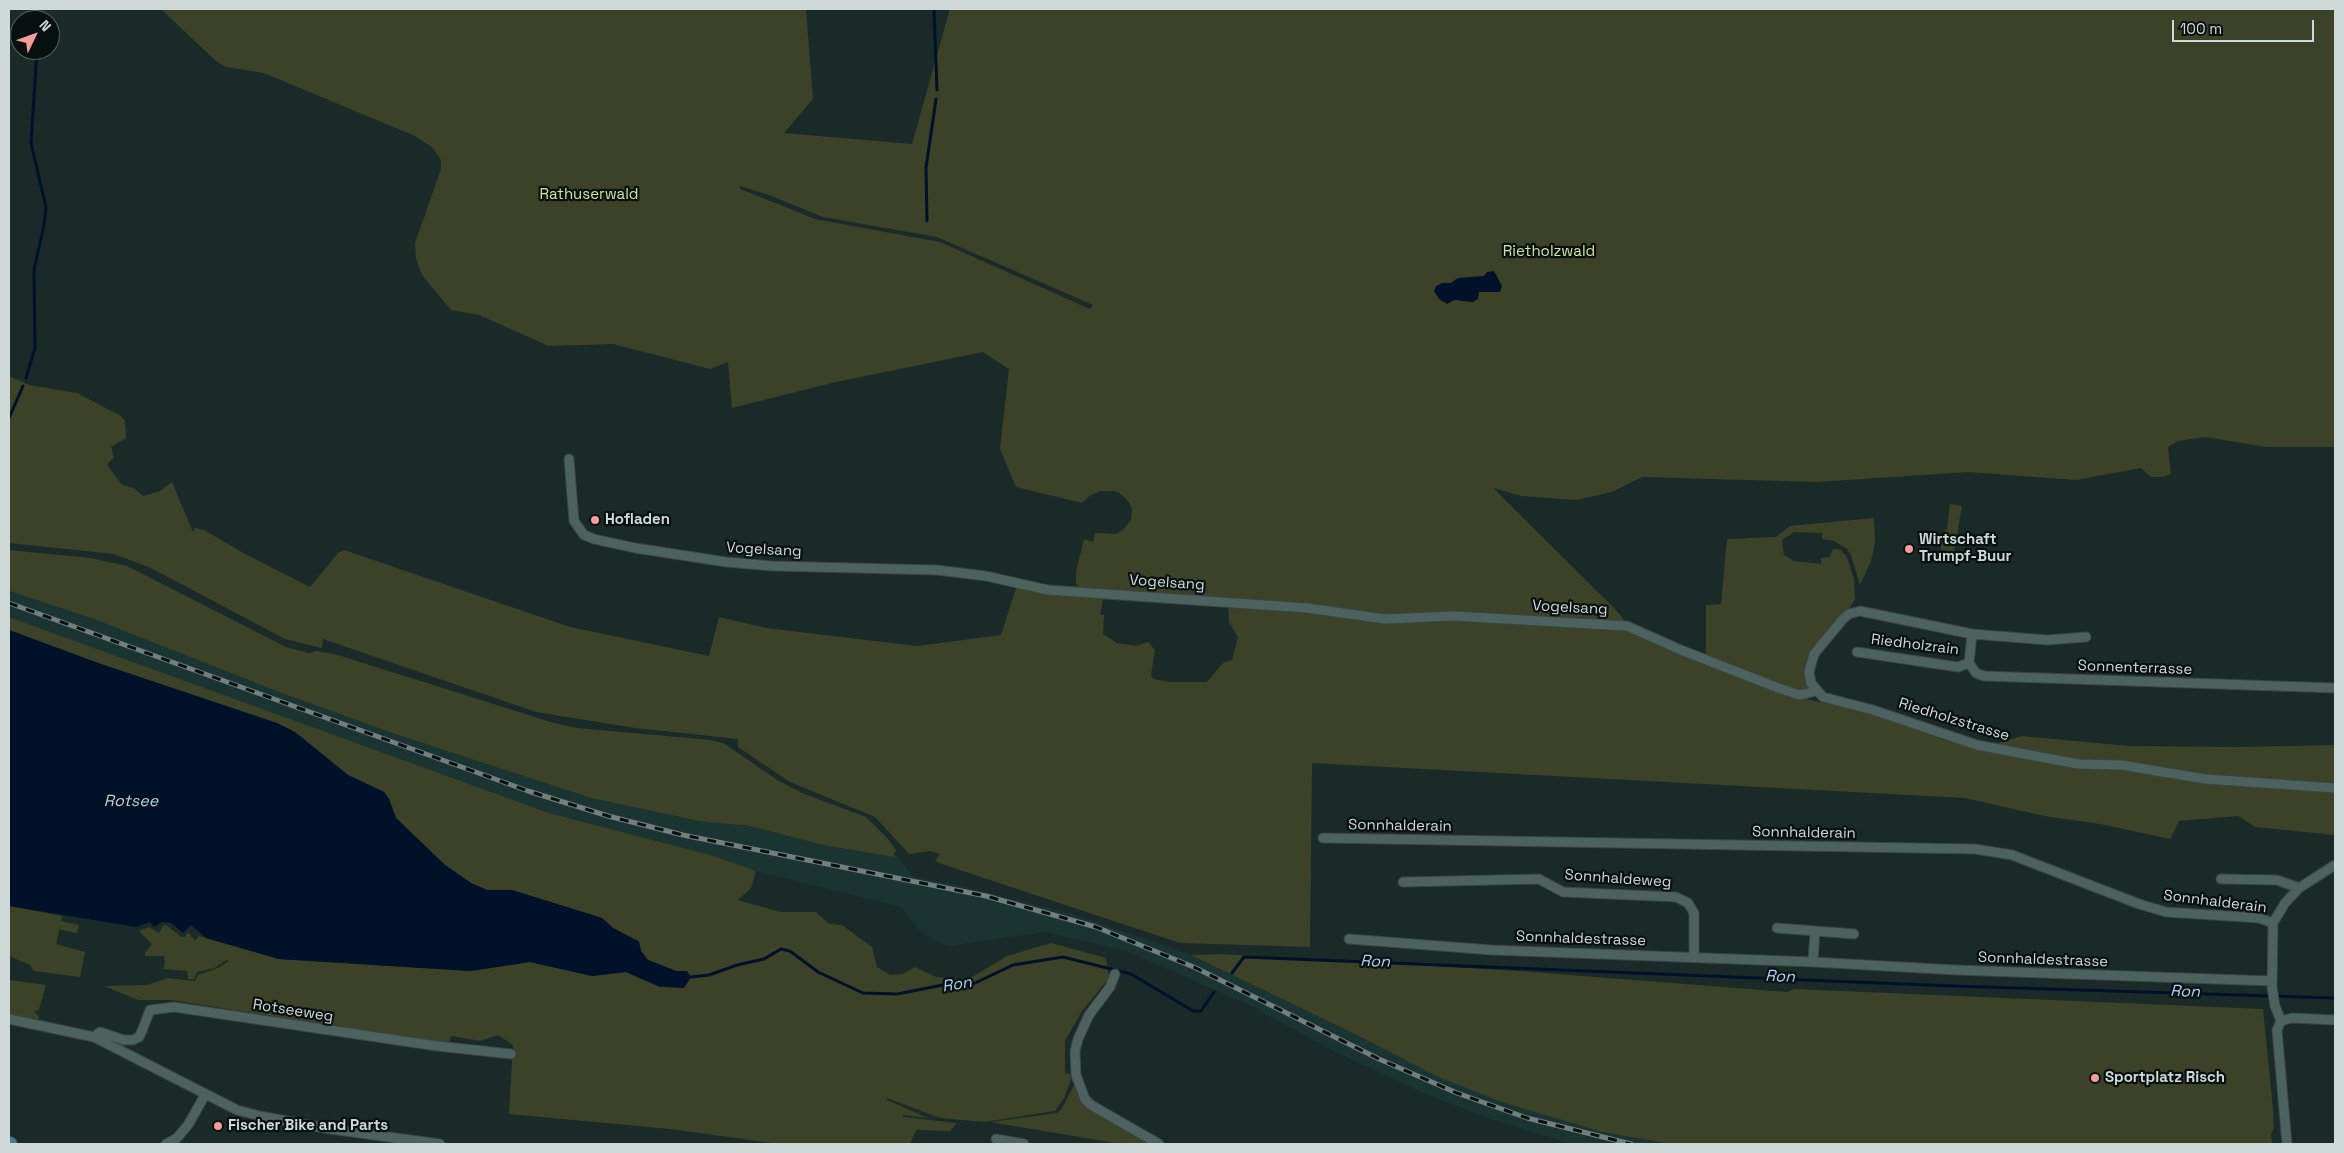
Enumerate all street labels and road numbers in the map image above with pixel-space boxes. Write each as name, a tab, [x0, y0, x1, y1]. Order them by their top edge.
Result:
street label: Vogelsang	[726, 539, 802, 561]
street label: Vogelsang	[1129, 571, 1205, 595]
street label: Vogelsang	[1532, 597, 1608, 619]
street label: Riedholzrain	[1870, 631, 1960, 659]
street label: Sonnenterrasse	[2077, 657, 2193, 679]
street label: Riedholzstrasse	[1896, 695, 2012, 745]
street label: Sonnhalderain	[1348, 816, 1452, 836]
street label: Sonnhalderain	[1752, 823, 1856, 843]
street label: Sonnhaldeweg	[1564, 866, 1672, 892]
street label: Sonnhalderain	[2162, 887, 2268, 917]
street label: Sonnhaldestrasse	[1516, 928, 1646, 950]
street label: Sonnhaldestrasse	[1978, 949, 2108, 971]
street label: Rotseeweg	[251, 996, 335, 1026]

